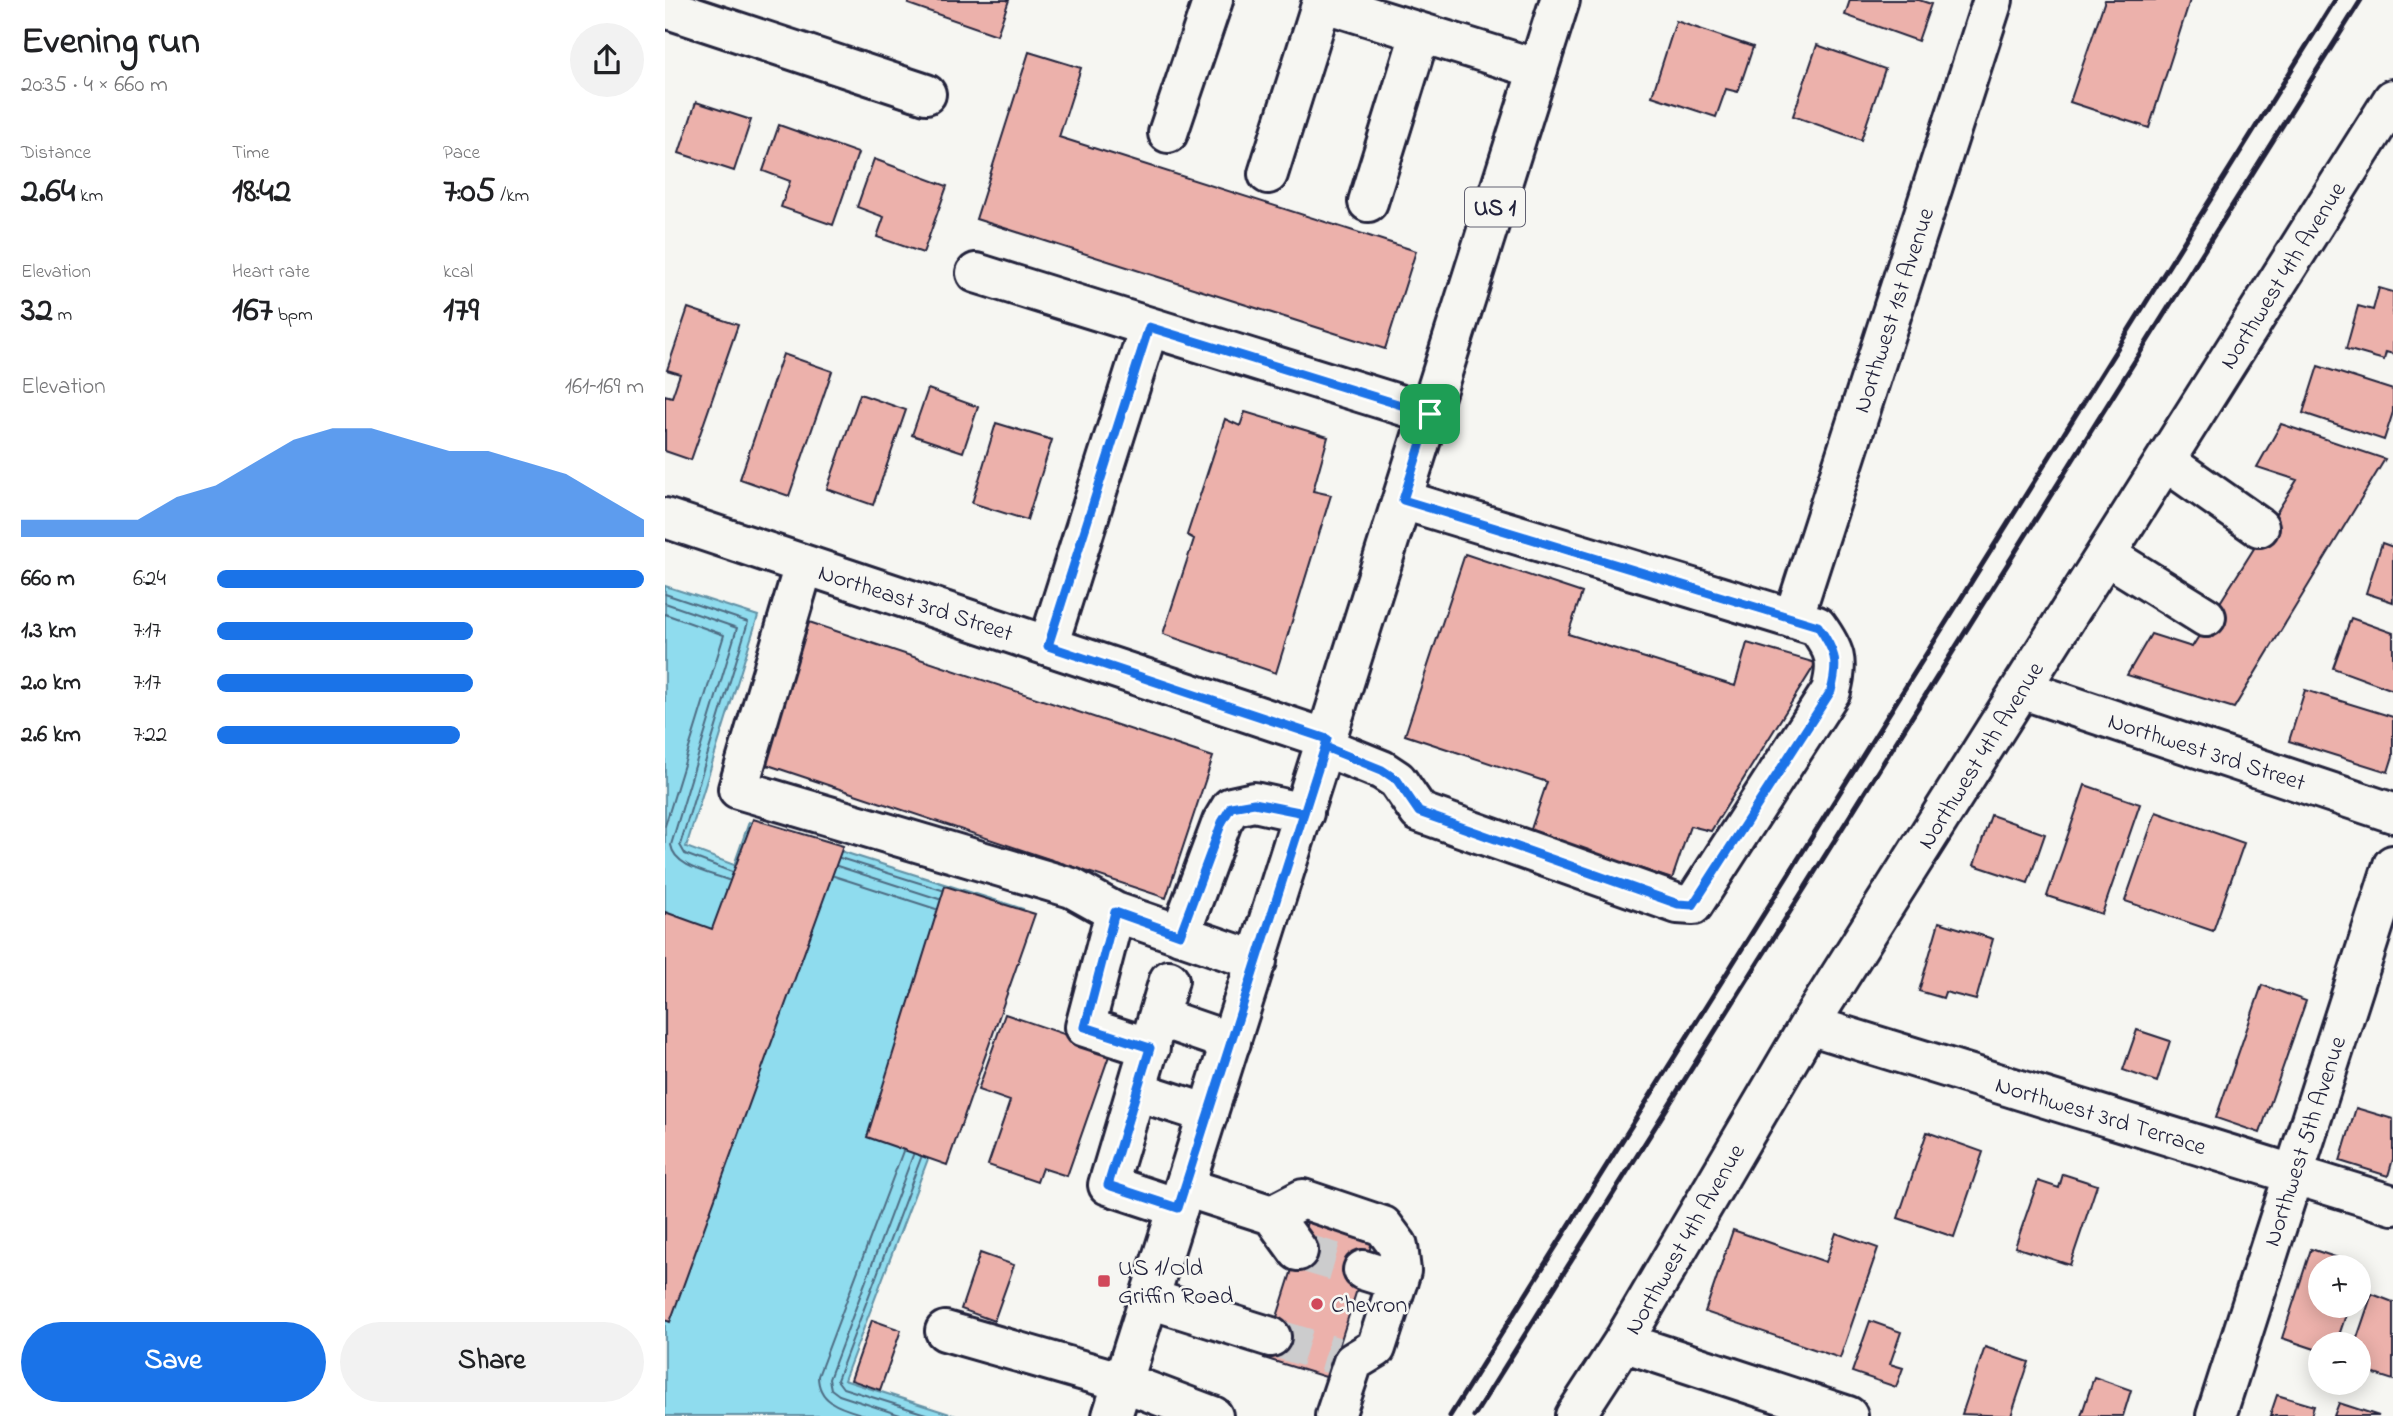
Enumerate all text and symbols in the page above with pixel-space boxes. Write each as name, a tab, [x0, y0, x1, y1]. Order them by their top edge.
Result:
text: Evening run	[21, 15, 200, 71]
button: share	[570, 23, 644, 97]
text: 20:35 · 4 × 660 m	[21, 69, 168, 102]
text: Distance	[21, 140, 91, 167]
text: Time	[232, 140, 270, 167]
text: Pace	[443, 140, 480, 167]
text: 2.64	[21, 167, 75, 218]
text: 18:42	[232, 167, 291, 218]
text: 7:05	[443, 167, 496, 218]
street label: Northwest 4th Avenue	[2212, 175, 2356, 377]
text: km	[75, 183, 103, 210]
text: /km	[496, 183, 529, 210]
road number: US 1	[1465, 188, 1525, 227]
street label: Northwest 1st Avenue	[1846, 203, 1945, 418]
text: Elevation	[21, 259, 91, 286]
text: Heart rate	[232, 259, 310, 286]
text: kcal	[443, 259, 473, 286]
text: 32	[21, 286, 53, 337]
text: 167	[232, 286, 273, 337]
text: 179	[443, 286, 479, 337]
text: m	[53, 302, 72, 329]
text: bpm	[273, 302, 313, 329]
text: Elevation	[21, 371, 106, 404]
text: 161–169 m	[565, 371, 644, 404]
pin	[1400, 384, 1460, 444]
icon: arrive	[1411, 395, 1449, 433]
street label: Northeast 3rd Street	[813, 556, 1017, 652]
text: 660 m	[21, 563, 75, 596]
text: 6:24	[133, 563, 166, 596]
text: 1.3 km	[21, 615, 76, 648]
text: 7:17	[133, 615, 161, 648]
street label: Northwest 4th Avenue	[1910, 655, 2054, 857]
text: 2.0 km	[21, 667, 81, 700]
text: 7:17	[133, 667, 161, 700]
street label: Northwest 3rd Street	[2103, 705, 2309, 802]
text: 2.6 km	[21, 719, 81, 752]
text: 7:22	[133, 719, 167, 752]
street label: Northwest 5th Avenue	[2256, 1032, 2357, 1251]
street label: Northwest 3rd Terrace	[1990, 1069, 2210, 1166]
street label: Northwest 4th Avenue	[1617, 1138, 1755, 1342]
place label: US 1/Old Griffin Road	[1118, 1252, 1234, 1315]
map controls	[2308, 1255, 2371, 1395]
button: +	[2308, 1255, 2371, 1318]
marker: US 1/Old Griffin Road	[1096, 1273, 1112, 1289]
place label: Chevron	[1331, 1289, 1407, 1324]
marker: Chevron	[1309, 1296, 1325, 1312]
button: Save	[21, 1322, 326, 1402]
button: Share	[340, 1322, 644, 1402]
button: −	[2308, 1332, 2371, 1395]

